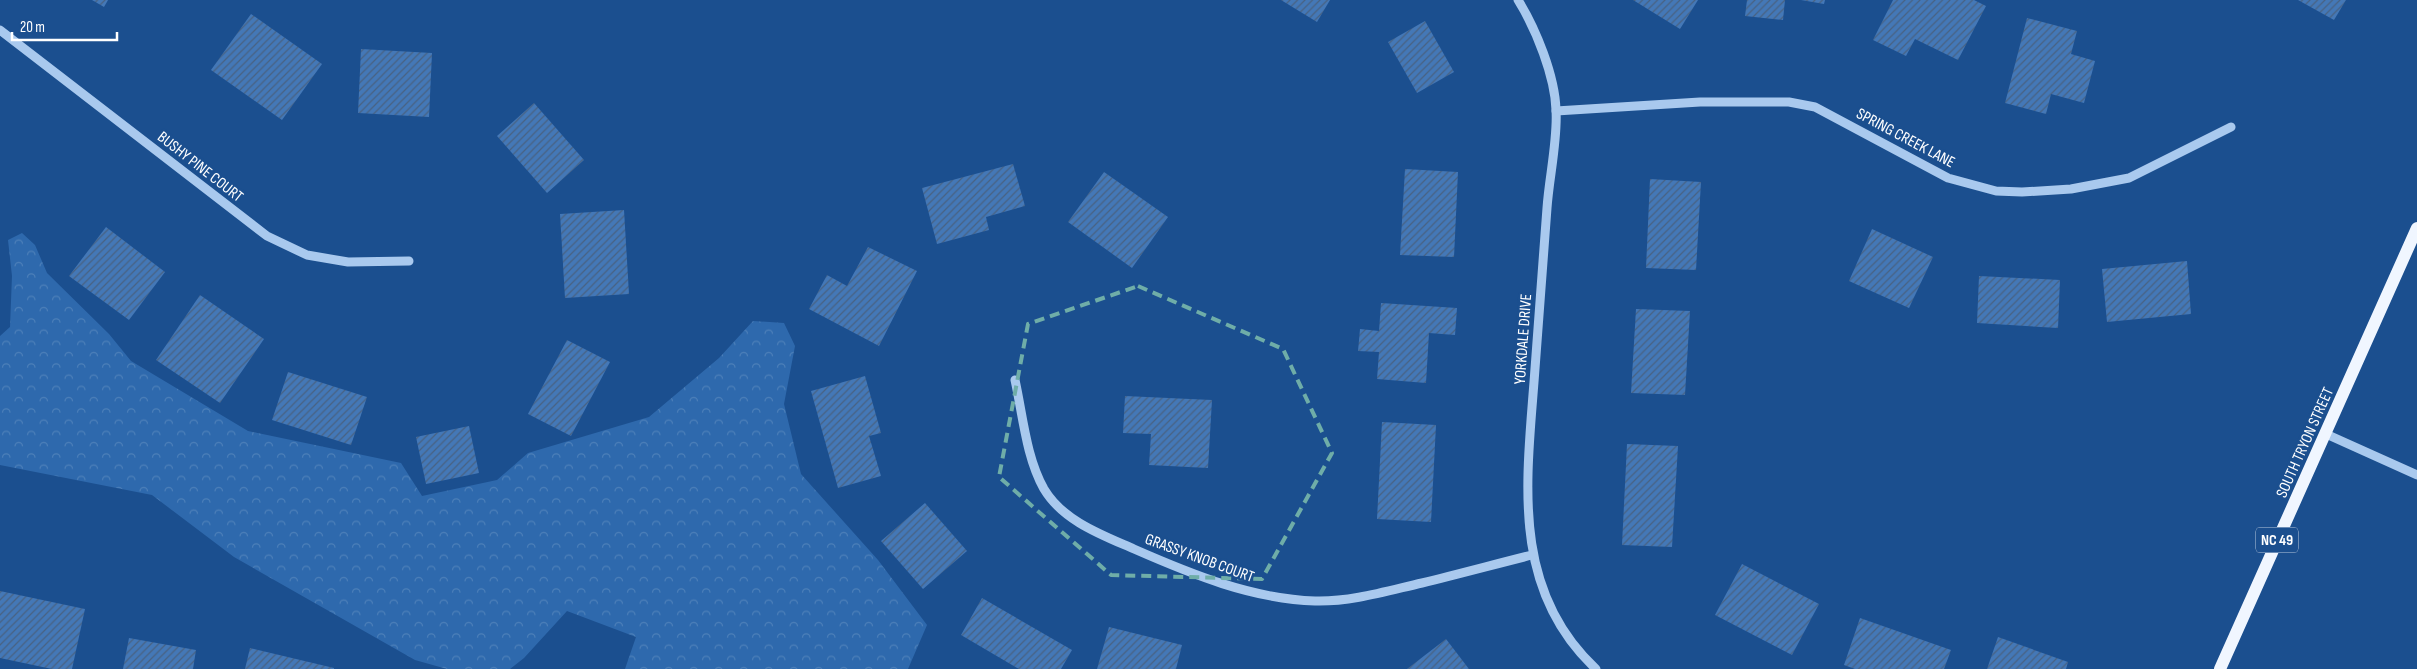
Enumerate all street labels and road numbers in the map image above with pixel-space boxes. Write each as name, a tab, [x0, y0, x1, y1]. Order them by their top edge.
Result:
street label: SPRING CREEK LANE	[1853, 104, 1958, 172]
street label: BUSHY PINE COURT	[153, 128, 247, 207]
street label: YORKDALE DRIVE	[1511, 293, 1536, 385]
street label: SOUTH TRYON STREET	[2273, 384, 2338, 501]
road number: NC 49	[2256, 528, 2298, 552]
street label: GRASSY KNOB COURT	[1142, 530, 1257, 587]

